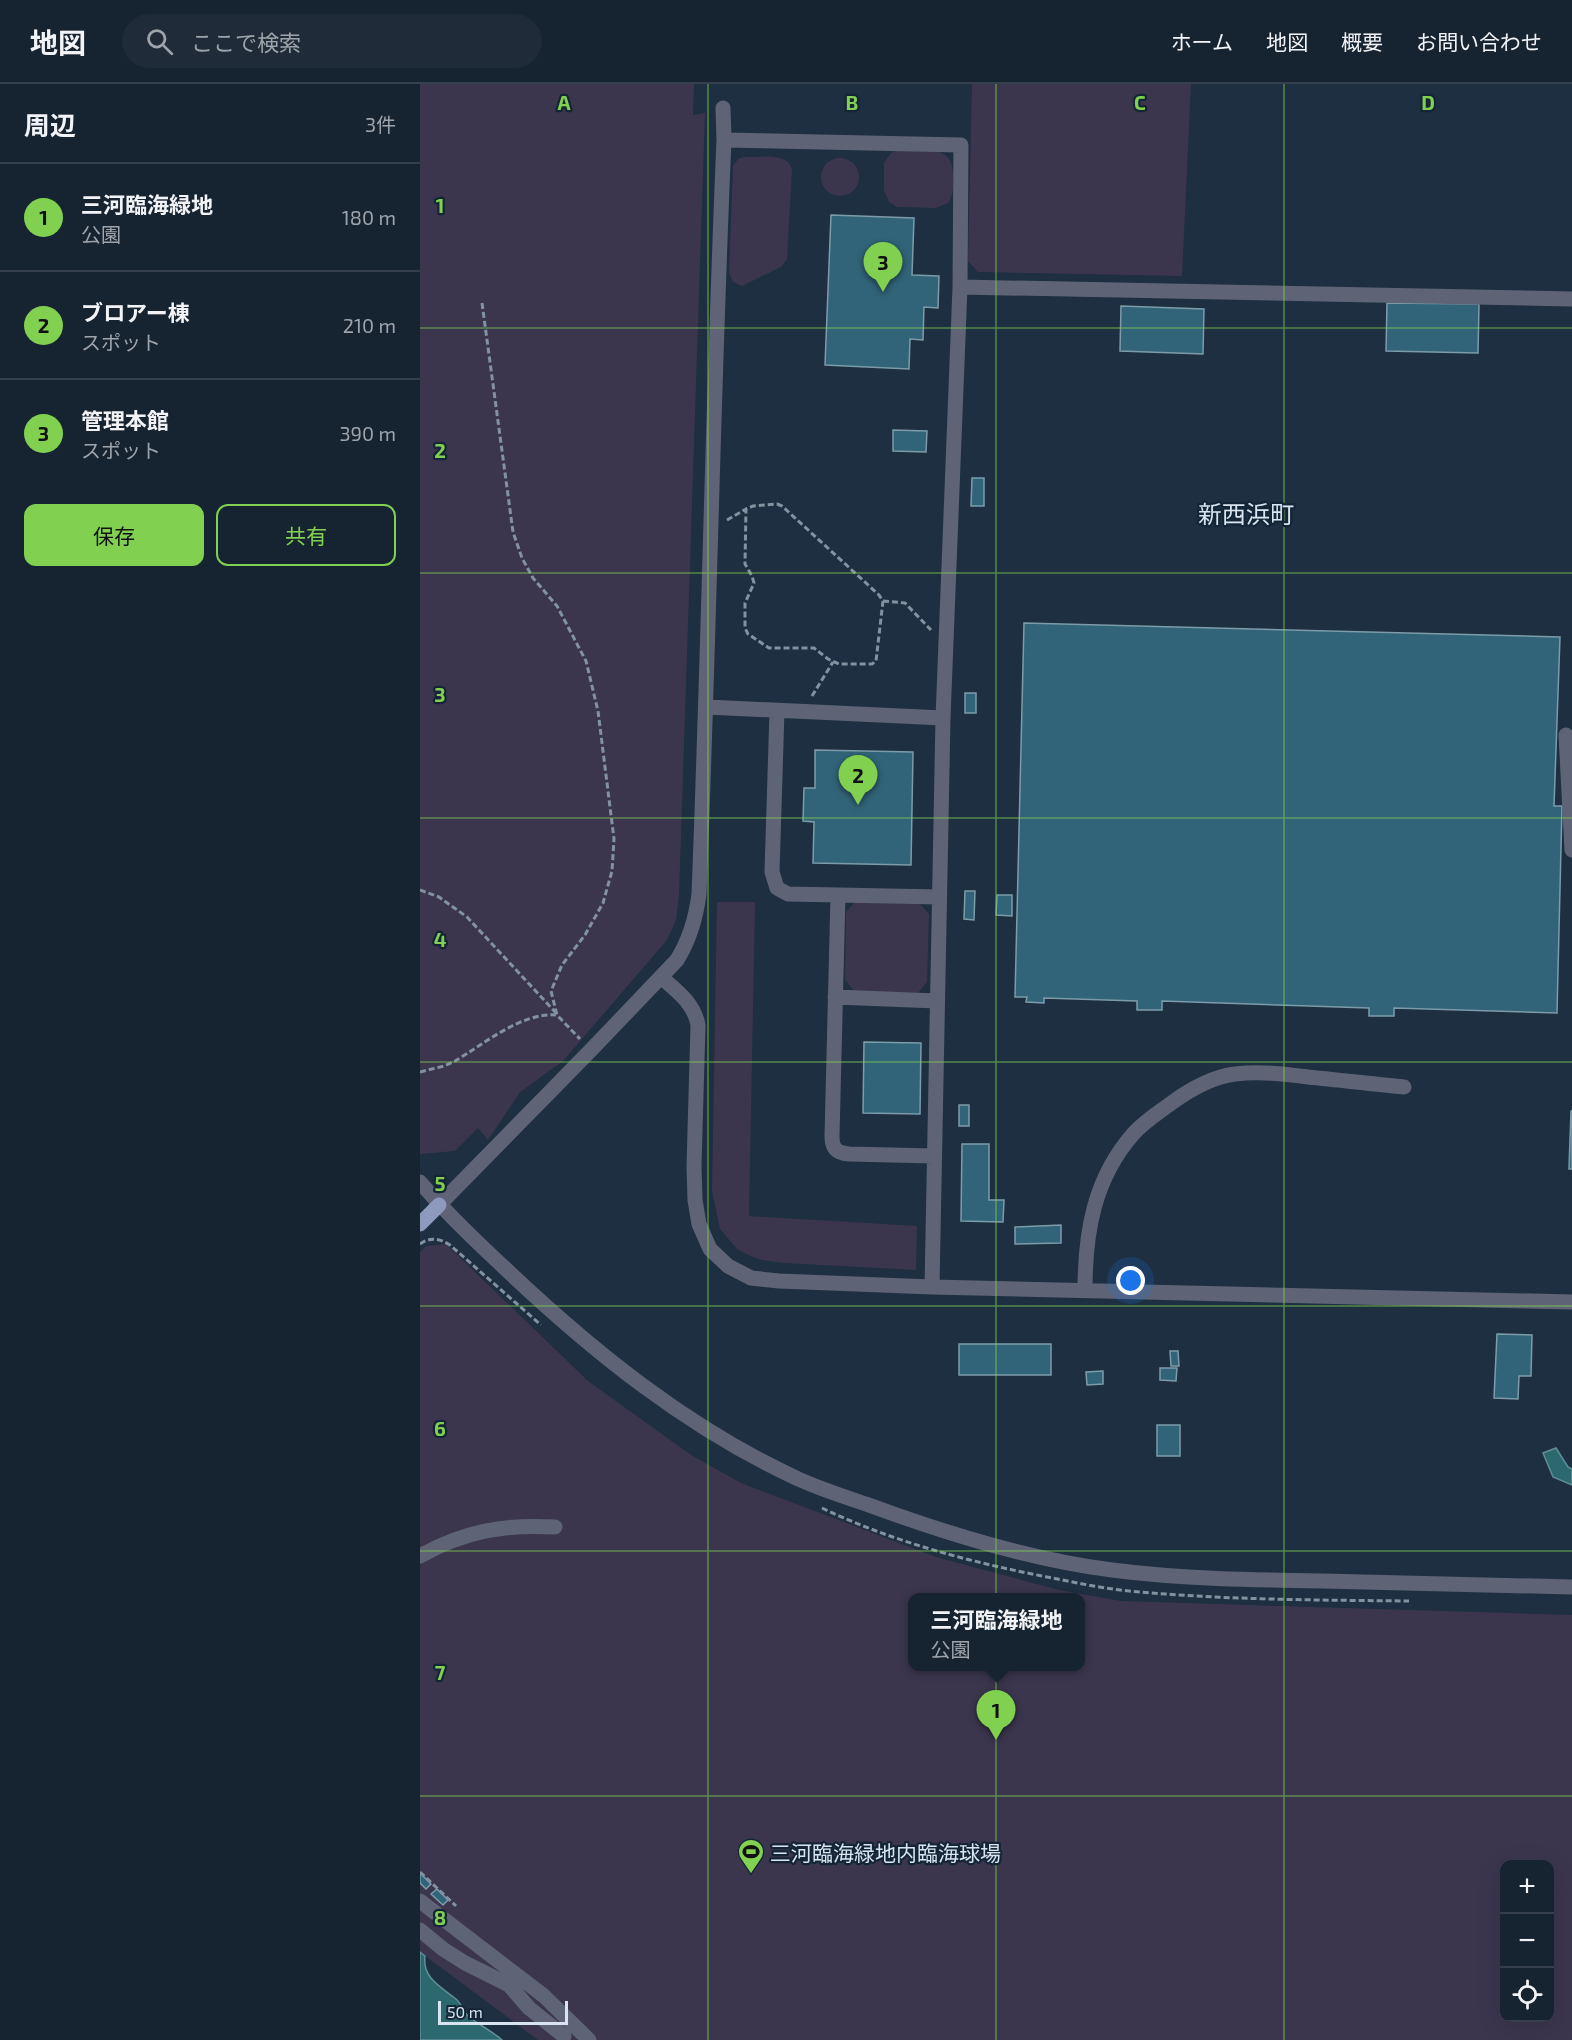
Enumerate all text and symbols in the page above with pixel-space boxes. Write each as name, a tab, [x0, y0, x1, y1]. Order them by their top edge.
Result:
search box	[122, 14, 542, 68]
text: 地図	[30, 25, 86, 59]
icon: search	[143, 25, 176, 58]
text: ここで検索	[191, 29, 301, 55]
text: ホーム	[1171, 29, 1233, 54]
text: 地図	[1266, 29, 1308, 54]
text: 概要	[1341, 29, 1383, 54]
text: お問い合わせ	[1416, 29, 1542, 54]
text: A	[557, 90, 571, 114]
text: B	[846, 90, 858, 114]
text: C	[1134, 90, 1146, 114]
text: D	[1421, 90, 1435, 114]
text: 周辺	[24, 109, 76, 140]
text: 3件	[365, 112, 396, 136]
text: 三河臨海緑地	[81, 191, 213, 217]
text: 1	[436, 193, 444, 217]
text: 1	[39, 205, 48, 229]
text: 180 m	[342, 205, 396, 229]
text: 公園	[81, 222, 121, 246]
pin: 3	[864, 242, 902, 292]
text: ブロアー棟	[81, 299, 190, 325]
text: 2	[38, 313, 49, 337]
text: 210 m	[343, 313, 396, 337]
text: スポット	[81, 330, 161, 354]
text: 管理本館	[81, 407, 169, 433]
text: 3	[38, 421, 49, 445]
text: 390 m	[339, 421, 396, 445]
text: スポット	[81, 438, 161, 462]
text: 2	[434, 438, 446, 462]
district label: 新西浜町	[1198, 499, 1294, 528]
button: 保存	[24, 504, 204, 566]
button: 共有	[216, 504, 396, 566]
text: 3	[434, 682, 446, 706]
pin: 2	[838, 756, 878, 805]
text: 4	[434, 927, 447, 951]
text: 5	[434, 1171, 446, 1195]
your location	[1116, 1266, 1145, 1295]
text: 6	[434, 1416, 446, 1440]
popup	[908, 1593, 1085, 1671]
text: 三河臨海緑地	[930, 1606, 1063, 1632]
text: 公園	[930, 1637, 970, 1661]
text: 7	[435, 1660, 446, 1684]
pin: 1	[976, 1690, 1016, 1740]
sports icon: 三河臨海緑地内臨海球場	[736, 1837, 766, 1875]
place label: 三河臨海緑地内臨海球場	[770, 1840, 1001, 1865]
map controls	[1500, 1860, 1554, 2022]
button: +	[1500, 1860, 1554, 1914]
text: 8	[434, 1905, 446, 1929]
button: −	[1500, 1914, 1554, 1968]
button: locate	[1500, 1968, 1554, 2022]
scale bar	[438, 1998, 568, 2026]
text: 50 m	[447, 2002, 483, 2021]

